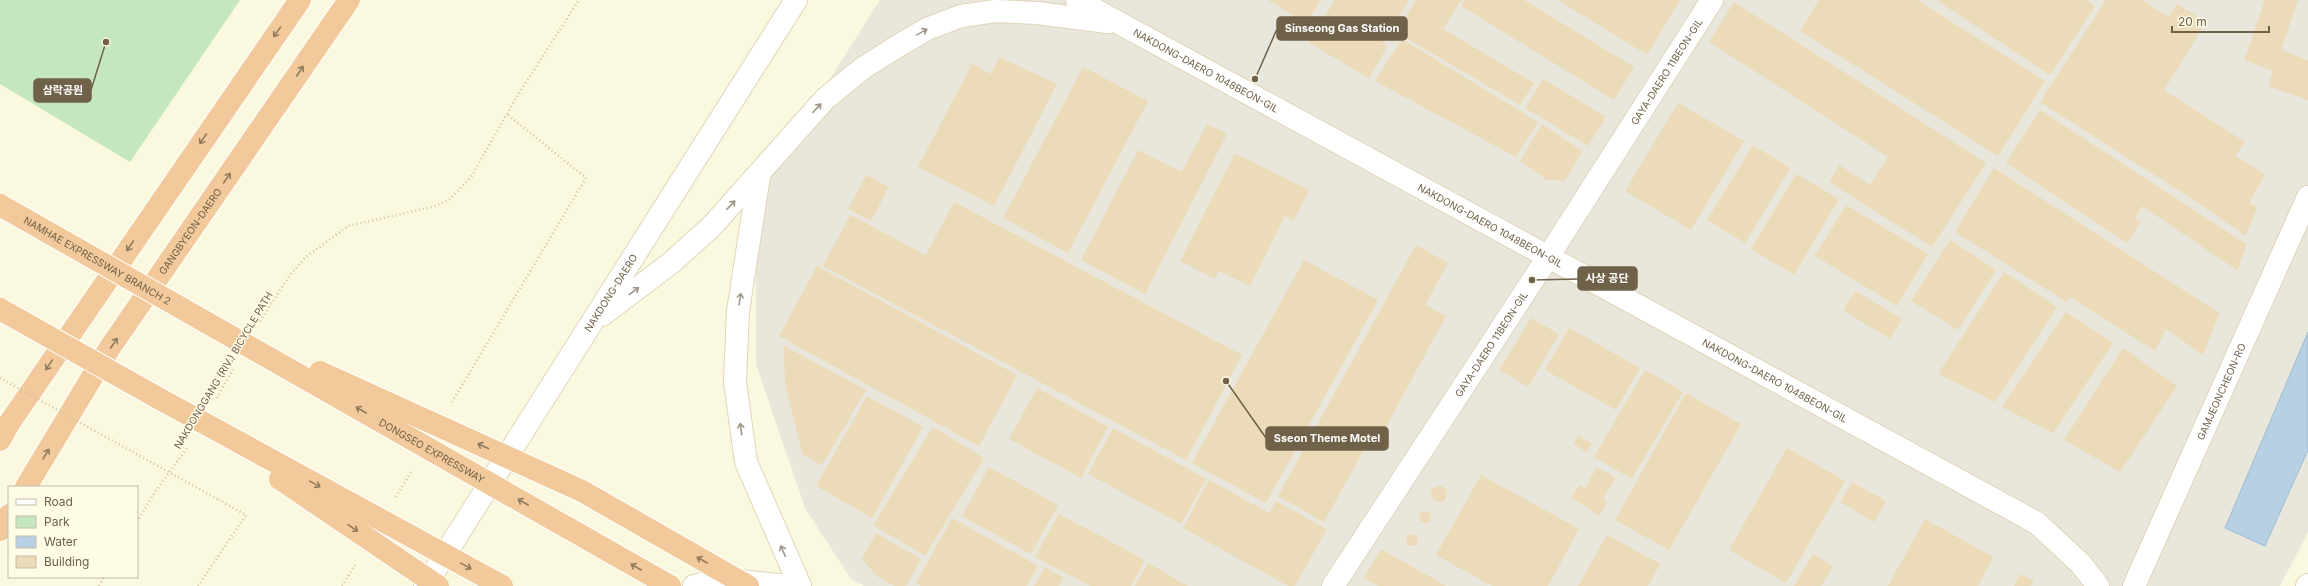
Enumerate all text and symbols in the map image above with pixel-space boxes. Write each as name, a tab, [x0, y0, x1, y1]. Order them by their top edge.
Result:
scale bar	[2172, 8, 2269, 34]
text: 20 m	[2178, 14, 2207, 29]
street label: GAYA-DAERO 11BEON-GIL	[1628, 16, 1705, 127]
callout: Sinseong Gas Station	[1277, 17, 1407, 40]
text: Sinseong Gas Station	[1285, 21, 1399, 35]
one-way arrow	[273, 26, 281, 37]
street label: NAKDONG-DAERO 1048BEON-GIL	[1131, 26, 1281, 115]
one-way arrow	[916, 28, 928, 36]
one-way arrow	[296, 65, 305, 76]
callout: 삼락공원	[34, 79, 91, 102]
text: 삼락공원	[43, 83, 83, 97]
one-way arrow	[812, 103, 822, 113]
one-way arrow	[199, 133, 207, 144]
one-way arrow	[223, 172, 231, 183]
street label: NAKDONG-DAERO 1048BEON-GIL	[1416, 181, 1566, 270]
street label: GANGBYEON-DAERO	[156, 185, 224, 277]
one-way arrow	[726, 201, 735, 211]
street label: NAMHAE EXPRESSWAY BRANCH 2	[22, 214, 173, 307]
one-way arrow	[126, 240, 134, 251]
street label: NAKDONG-DAERO	[582, 251, 640, 334]
callout: 사상 공단	[1578, 267, 1637, 290]
text: 사상 공단	[1585, 271, 1629, 285]
one-way arrow	[628, 287, 639, 295]
street label: NAKDONGGANG (RIV.) BICYCLE PATH	[171, 289, 275, 451]
street label: GAYA-DAERO 11BEON-GIL	[1452, 289, 1530, 399]
one-way arrow	[736, 293, 744, 306]
street label: NAKDONG-DAERO 1048BEON-GIL	[1700, 336, 1850, 425]
one-way arrow	[110, 337, 118, 348]
street label: GAMJEONCHEON-RO	[2194, 341, 2248, 442]
one-way arrow	[45, 359, 53, 370]
one-way arrow	[355, 406, 367, 414]
street label: DONGSEO EXPRESSWAY	[377, 416, 487, 486]
one-way arrow	[737, 423, 745, 436]
callout: Sseon Theme Motel	[1266, 427, 1388, 450]
text: Sseon Theme Motel	[1274, 431, 1380, 445]
one-way arrow	[477, 442, 489, 449]
one-way arrow	[43, 448, 51, 460]
one-way arrow	[308, 480, 320, 488]
legend	[8, 486, 138, 578]
text: Road	[44, 494, 73, 509]
one-way arrow	[517, 498, 529, 506]
text: Park	[44, 514, 70, 529]
one-way arrow	[347, 524, 358, 532]
text: Water	[44, 534, 78, 549]
one-way arrow	[779, 545, 787, 557]
text: Building	[44, 554, 89, 569]
one-way arrow	[696, 555, 708, 563]
one-way arrow	[630, 562, 642, 570]
one-way arrow	[459, 563, 471, 570]

